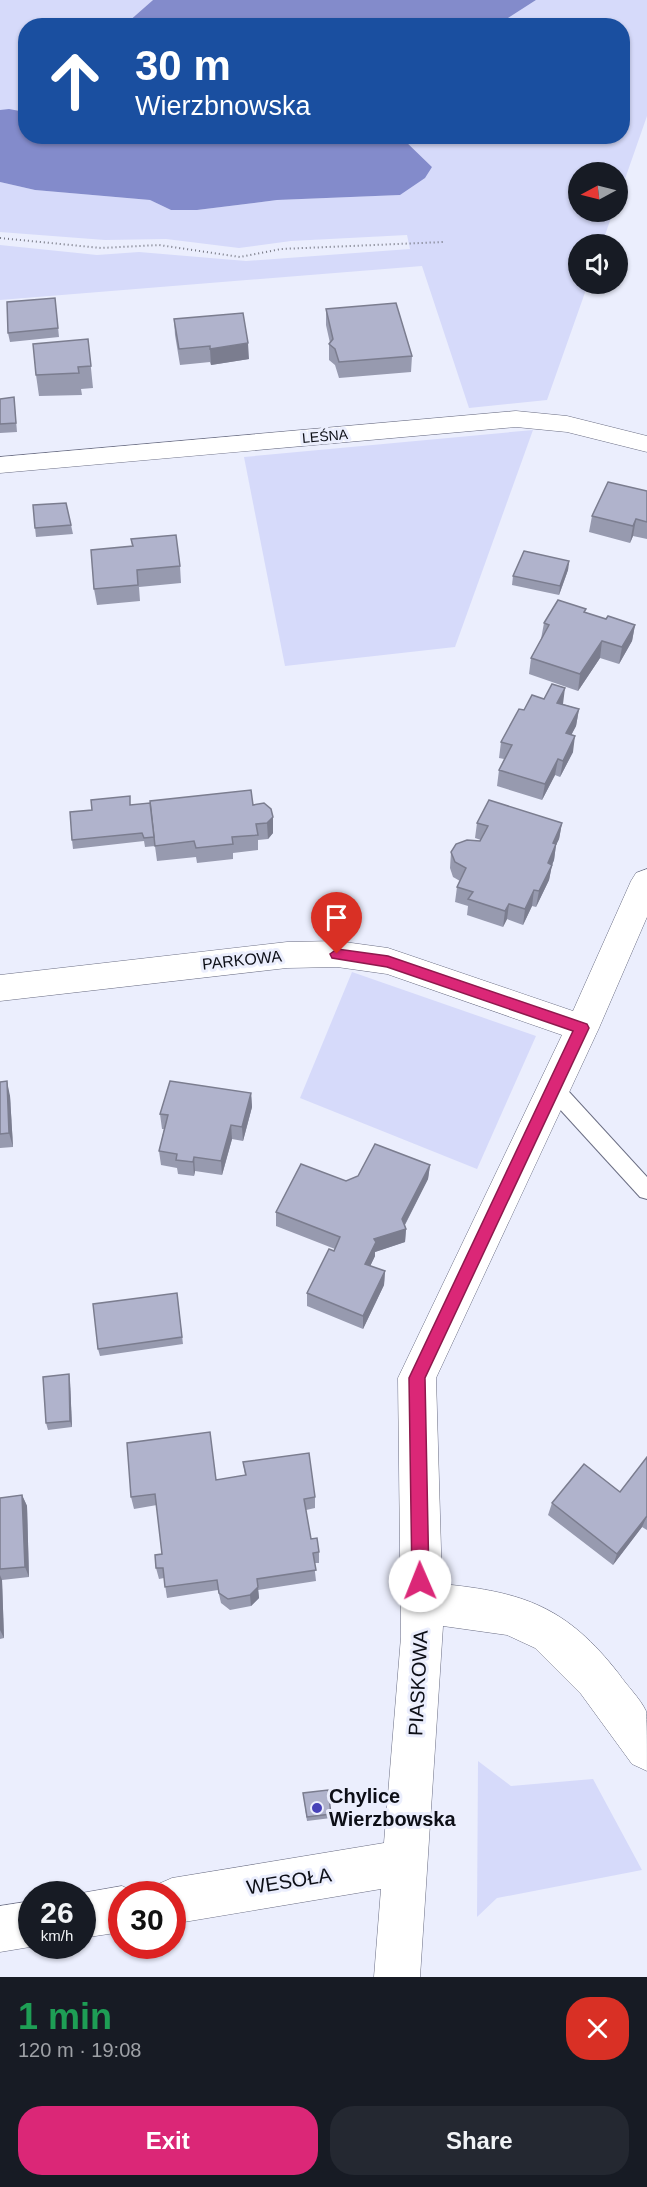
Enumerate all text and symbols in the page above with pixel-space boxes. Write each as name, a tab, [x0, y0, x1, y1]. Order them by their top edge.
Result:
icon: ahead	[36, 42, 114, 120]
text: 30 m	[135, 42, 231, 89]
text: Wierzbnowska	[135, 91, 311, 121]
north arrow	[568, 162, 628, 222]
map controls	[568, 162, 628, 294]
button: sound	[568, 234, 628, 294]
street label: LEŚNA	[301, 425, 349, 446]
pin	[311, 892, 362, 954]
icon: arrive	[320, 901, 353, 934]
street label: PARKOWA	[201, 947, 283, 973]
position arrow	[388, 1549, 452, 1613]
street label: PIASKOWA	[404, 1629, 432, 1736]
place label: Chylice Wierzbowska	[329, 1785, 456, 1830]
marker: Chylice Wierzbowska	[310, 1801, 324, 1815]
street label: WESOŁA	[245, 1863, 334, 1899]
speed limit sign: 30	[108, 1881, 186, 1959]
text: 26	[40, 1896, 74, 1929]
text: km/h	[41, 1927, 73, 1944]
text: 1 min	[18, 1996, 112, 2037]
button: close	[566, 1997, 629, 2060]
text: 120 m · 19:08	[18, 2039, 141, 2061]
button: Exit	[18, 2106, 318, 2175]
button: Share	[330, 2106, 629, 2175]

